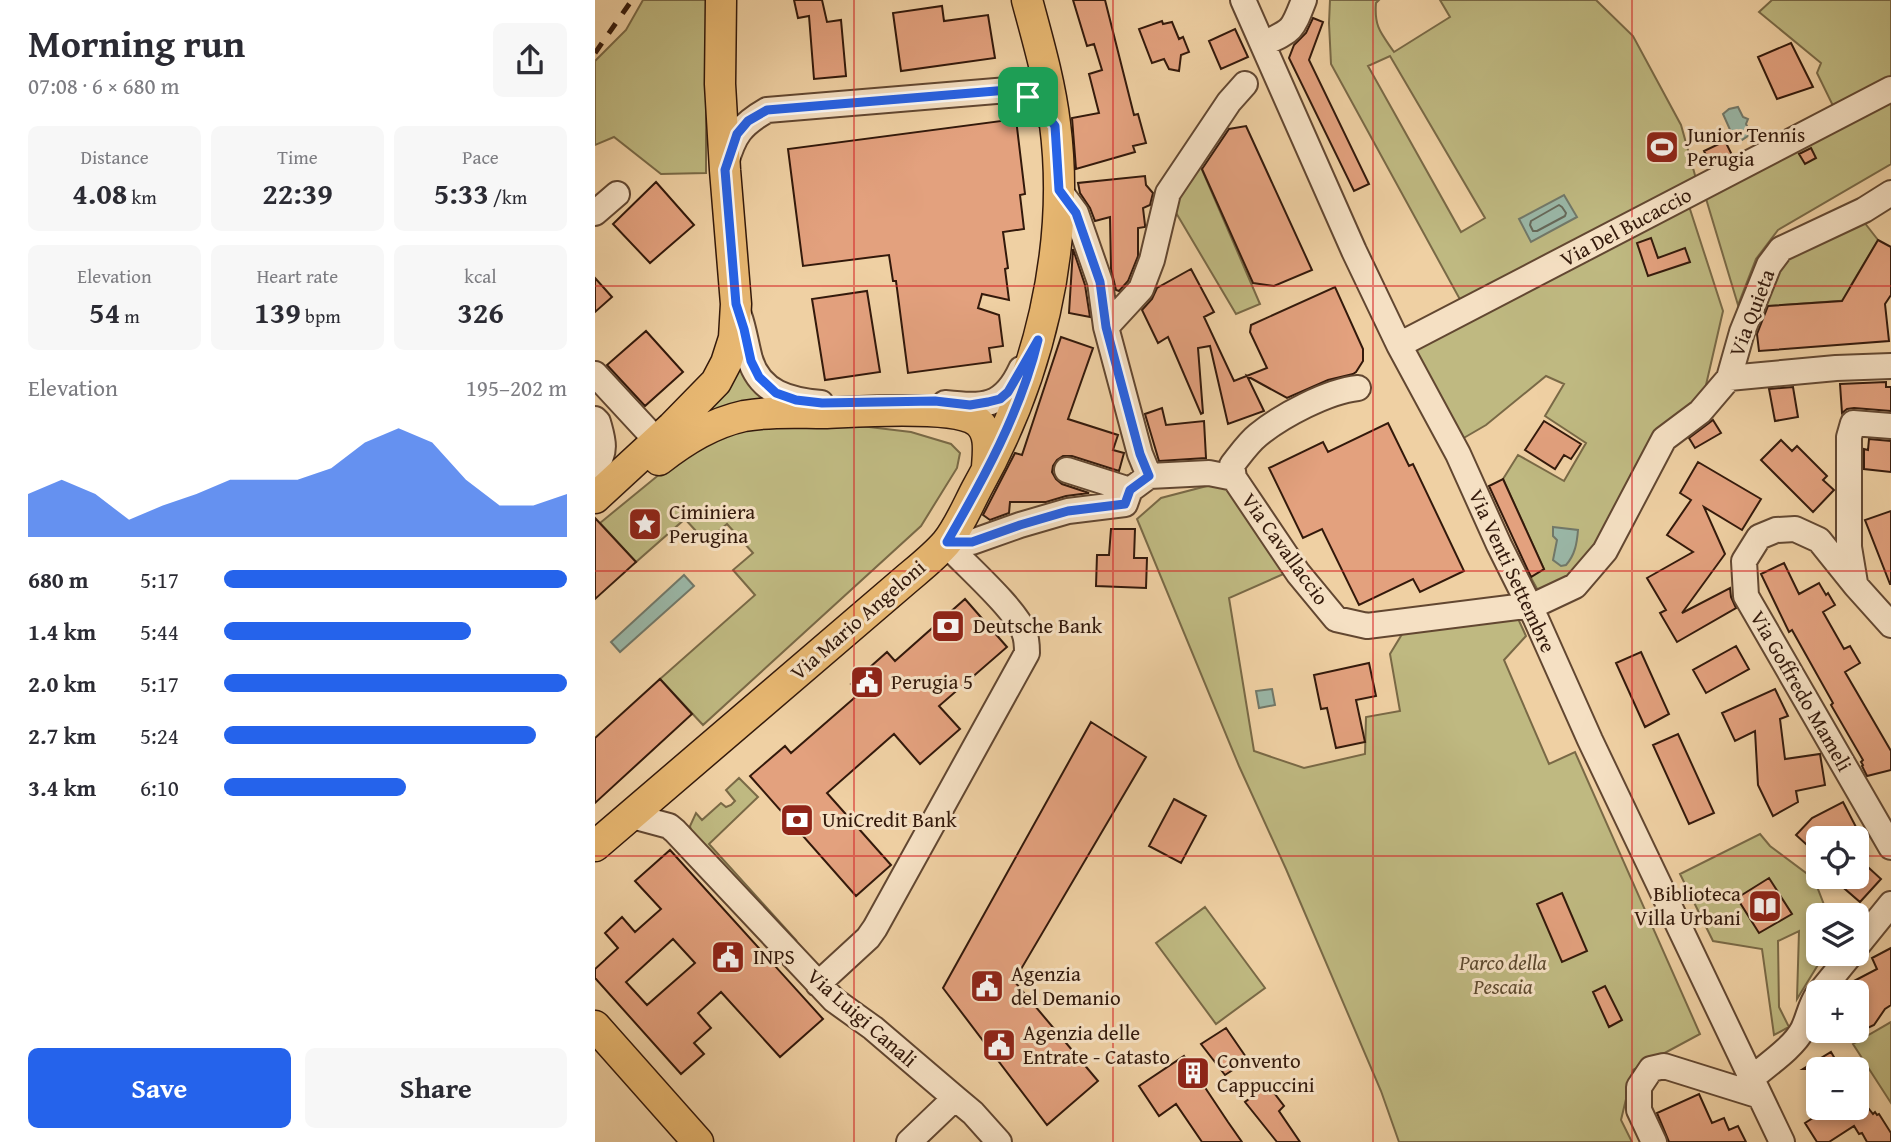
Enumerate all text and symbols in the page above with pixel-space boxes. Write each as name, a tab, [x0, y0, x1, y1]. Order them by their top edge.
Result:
text: Morning run	[28, 15, 245, 71]
button: share	[493, 23, 567, 97]
pin	[998, 67, 1058, 127]
text: 07:08 · 6 × 680 m	[28, 69, 180, 102]
icon: arrive	[1009, 78, 1047, 116]
place label: Junior Tennis Perugia	[1684, 119, 1805, 174]
sports icon: Junior Tennis Perugia	[1643, 128, 1681, 166]
text: Distance	[80, 143, 149, 171]
text: Time	[277, 143, 318, 171]
text: Pace	[462, 143, 499, 171]
text: 4.08	[72, 171, 127, 215]
text: 22:39	[262, 171, 333, 215]
text: 5:33	[434, 171, 489, 215]
street label: Via Del Bucaccio	[1554, 179, 1697, 274]
text: km	[127, 183, 157, 211]
text: /km	[489, 183, 527, 211]
text: Elevation	[77, 262, 152, 290]
text: Heart rate	[257, 262, 338, 290]
text: kcal	[464, 262, 497, 290]
street label: Via Quieta	[1721, 265, 1782, 361]
text: 54	[89, 290, 120, 334]
text: 139	[254, 290, 301, 334]
text: 326	[457, 290, 504, 334]
text: m	[120, 302, 140, 330]
text: bpm	[301, 302, 341, 330]
text: Elevation	[28, 371, 118, 404]
text: 195–202 m	[466, 371, 567, 404]
street label: Via Venti Settembre	[1461, 484, 1564, 658]
street label: Via Cavallaccio	[1234, 486, 1337, 611]
place label: Ciminiera Perugina	[669, 496, 755, 551]
place icon: Ciminiera Perugina	[626, 505, 664, 543]
street label: Via Mario Angeloni	[783, 552, 932, 687]
text: 680 m	[28, 563, 89, 596]
text: 5:17	[140, 563, 179, 596]
street label: Via Goffredo Mameli	[1743, 604, 1860, 777]
bank icon: Deutsche Bank	[929, 607, 967, 645]
place label: Deutsche Bank	[973, 610, 1103, 641]
text: 1.4 km	[28, 615, 96, 648]
text: 5:44	[140, 615, 179, 648]
public building icon: Perugia 5	[848, 663, 886, 701]
place label: Perugia 5	[891, 666, 973, 697]
text: 2.0 km	[28, 667, 96, 700]
text: 5:17	[140, 667, 179, 700]
text: 2.7 km	[28, 719, 96, 752]
text: 5:24	[140, 719, 179, 752]
text: 3.4 km	[28, 771, 96, 804]
text: 6:10	[140, 771, 179, 804]
bank icon: UniCredit Bank	[778, 801, 816, 839]
place label: UniCredit Bank	[822, 804, 957, 835]
map controls	[1806, 826, 1869, 1120]
button: locate	[1806, 826, 1869, 889]
place label: Biblioteca Villa Urbani	[1634, 878, 1741, 933]
library icon: Biblioteca Villa Urbani	[1746, 887, 1784, 925]
button: layers	[1806, 903, 1869, 966]
public building icon: INPS	[709, 938, 747, 976]
place label: INPS	[753, 941, 795, 972]
park label: Parco della Pescaia	[1458, 947, 1547, 1002]
place label: Agenzia del Demanio	[1011, 958, 1121, 1013]
street label: Via Luigi Canali	[800, 961, 924, 1074]
public building icon: Agenzia del Demanio	[968, 967, 1006, 1005]
button: +	[1806, 980, 1869, 1043]
place label: Agenzia delle Entrate - Catasto	[1023, 1017, 1170, 1072]
public building icon: Agenzia delle Entrate - Catasto	[980, 1026, 1018, 1064]
place label: Convento Cappuccini	[1217, 1045, 1315, 1100]
button: Save	[28, 1048, 291, 1128]
button: Share	[305, 1048, 567, 1128]
building icon: Convento Cappuccini	[1174, 1054, 1212, 1092]
button: −	[1806, 1057, 1869, 1120]

